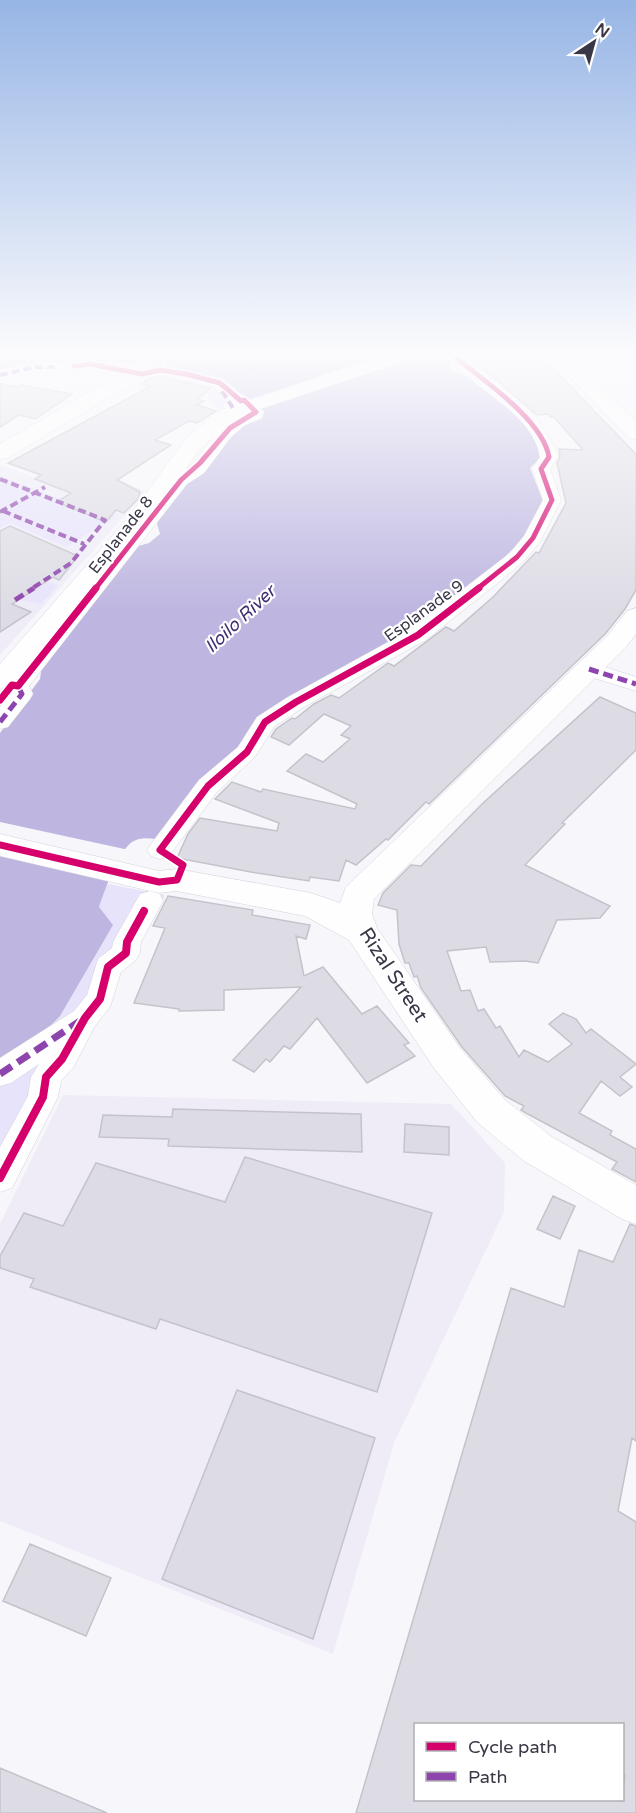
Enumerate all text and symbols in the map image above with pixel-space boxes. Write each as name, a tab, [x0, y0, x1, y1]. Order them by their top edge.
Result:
north arrow	[564, 12, 624, 72]
text: N	[591, 19, 613, 43]
street label: Esplanade 8	[85, 492, 157, 578]
street label: Esplanade 9	[381, 576, 467, 646]
water label: Iloilo River	[200, 579, 281, 657]
street label: Rizal Street	[354, 923, 433, 1027]
legend	[414, 1723, 624, 1801]
text: Cycle path	[468, 1736, 557, 1758]
text: Path	[468, 1766, 507, 1788]

